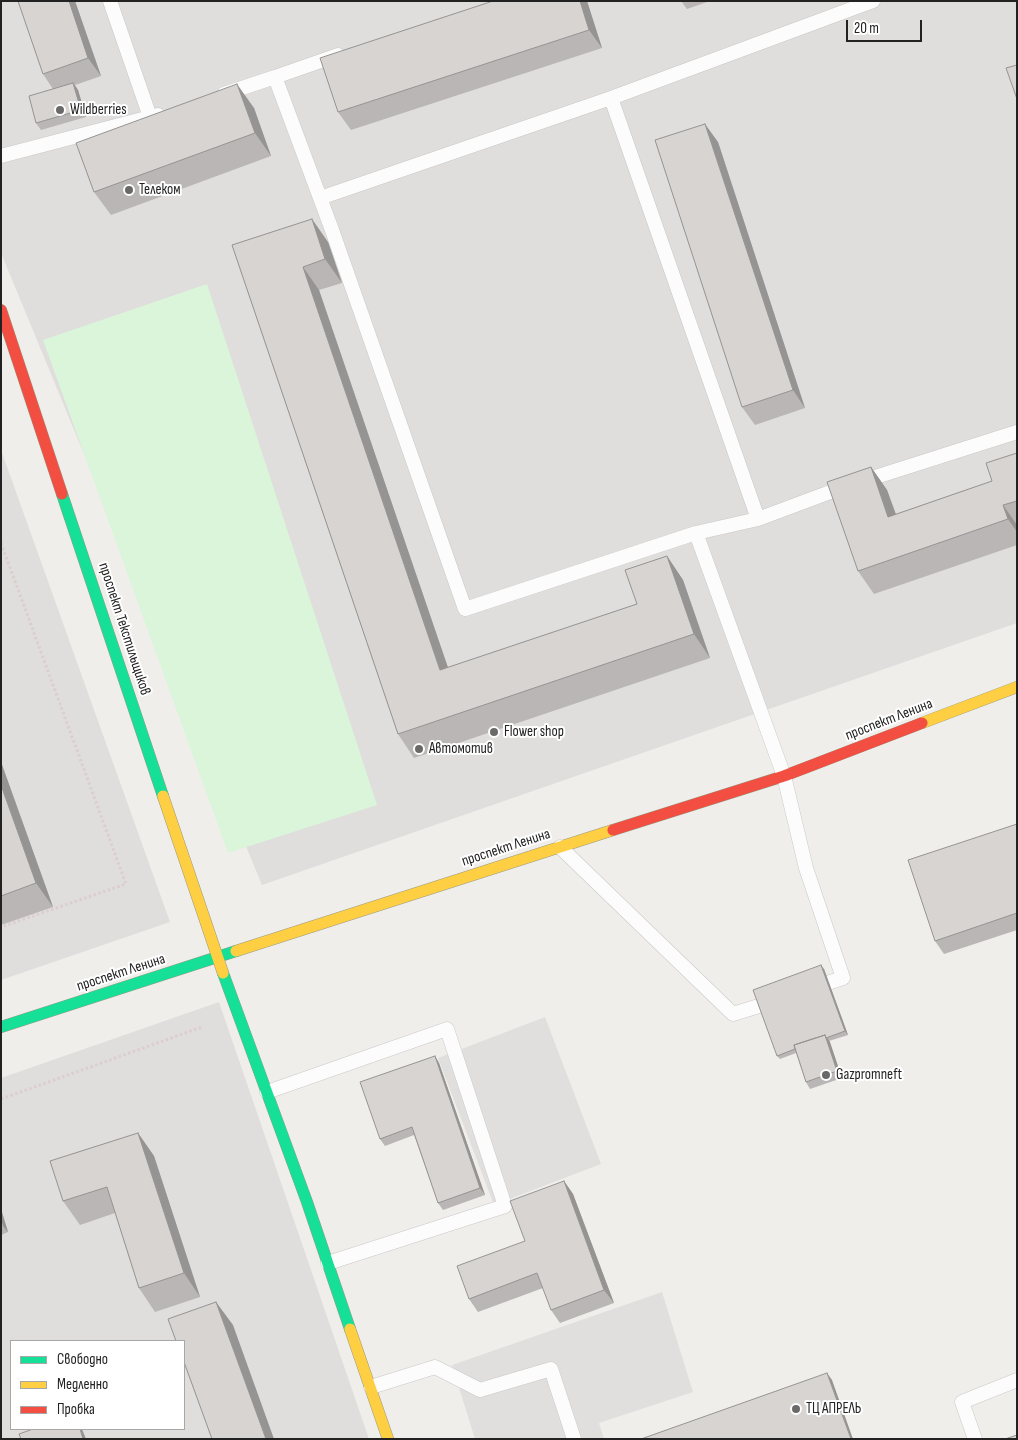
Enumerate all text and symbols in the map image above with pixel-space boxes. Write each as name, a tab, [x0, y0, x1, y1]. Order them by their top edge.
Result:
scale bar	[848, 10, 924, 42]
text: 20 m	[854, 19, 879, 38]
place label: Wildberries	[70, 101, 127, 119]
marker: Wildberries	[54, 104, 66, 116]
place label: Телеком	[139, 181, 181, 199]
marker: Телеком	[123, 184, 135, 196]
street label: проспект Текстильщиков	[94, 561, 154, 697]
street label: проспект Ленина	[843, 695, 935, 745]
place label: Flower shop	[504, 723, 564, 741]
marker: Flower shop	[488, 726, 500, 738]
place label: Автомотив	[429, 740, 493, 758]
marker: Автомотив	[413, 743, 425, 755]
street label: проспект Ленина	[459, 825, 553, 871]
street label: проспект Ленина	[74, 950, 168, 996]
place label: Gazpromneft	[836, 1066, 902, 1084]
marker: Gazpromneft	[820, 1069, 832, 1081]
legend	[10, 1340, 185, 1430]
text: Свободно	[57, 1350, 108, 1369]
text: Медленно	[57, 1375, 108, 1394]
text: Пробка	[57, 1400, 95, 1419]
place label: ТЦ АПРЕЛЬ	[806, 1400, 861, 1418]
marker: ТЦ АПРЕЛЬ	[790, 1403, 802, 1415]

